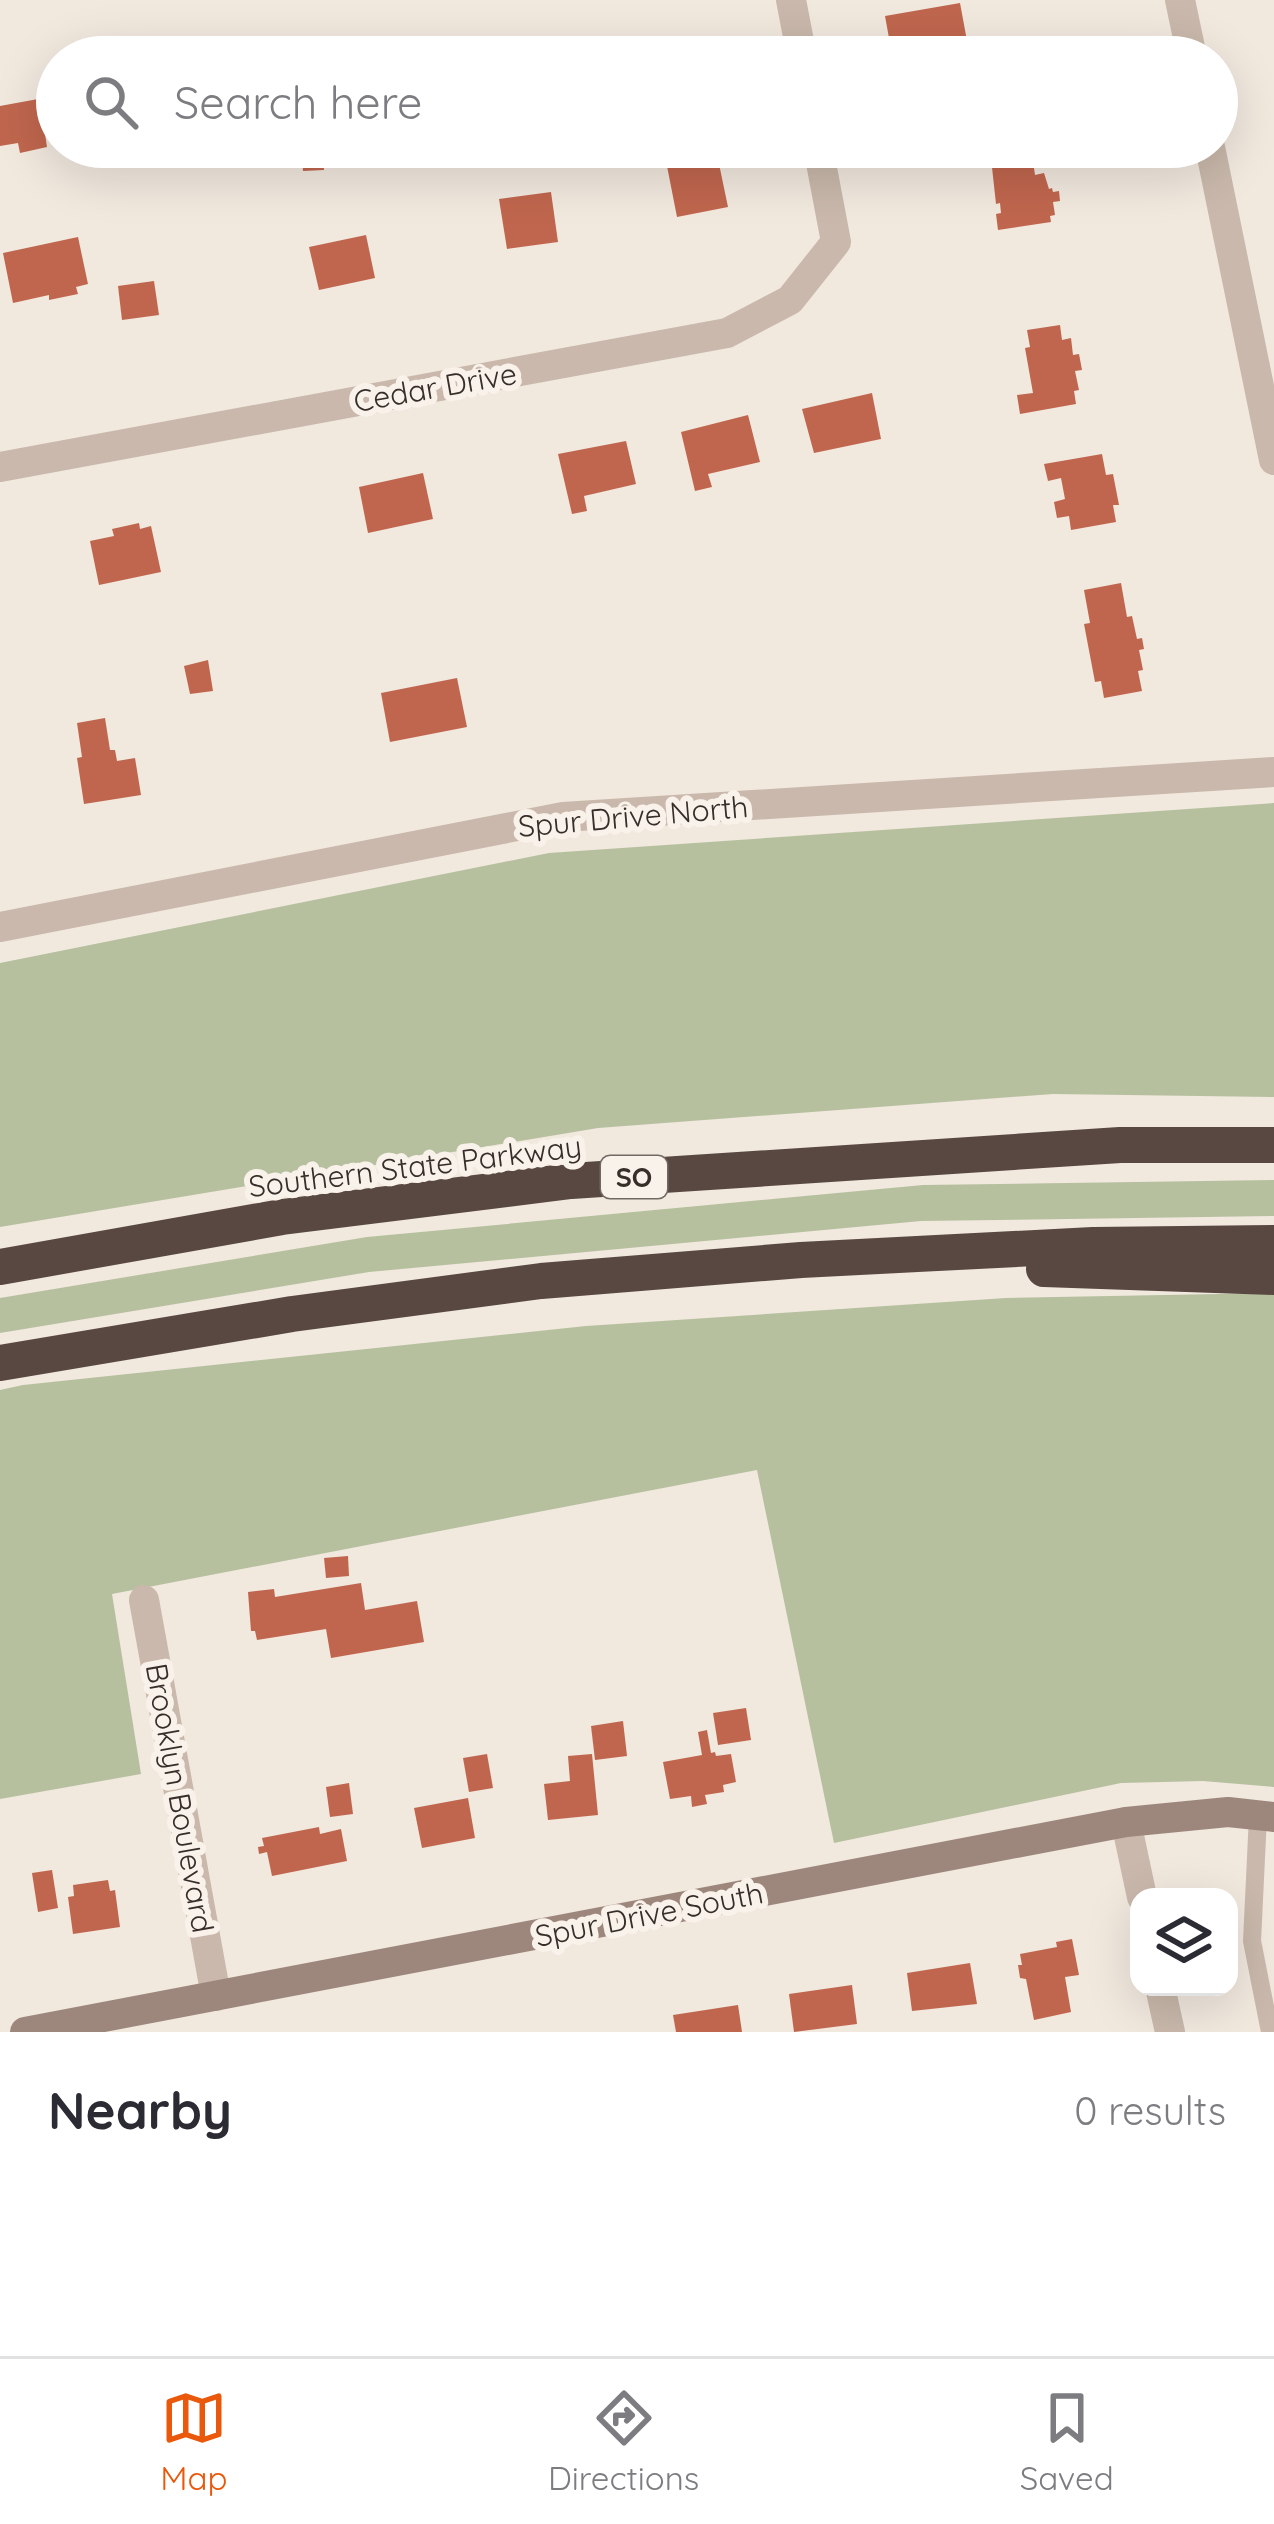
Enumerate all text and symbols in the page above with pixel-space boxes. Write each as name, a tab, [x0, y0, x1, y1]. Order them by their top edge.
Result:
search box	[36, 36, 1238, 168]
icon: search	[78, 69, 144, 135]
text: Search here	[174, 74, 422, 130]
street label: Cedar Drive	[351, 354, 519, 420]
street label: Spur Drive North	[516, 787, 750, 845]
street label: Southern State Parkway	[246, 1127, 584, 1205]
road number: SO	[601, 1156, 667, 1198]
street label: Brooklyn Boulevard	[138, 1660, 222, 1936]
street label: Spur Drive South	[532, 1873, 766, 1955]
map controls	[1130, 1888, 1238, 1996]
button: layers	[1130, 1888, 1238, 1996]
text: Nearby	[48, 2078, 232, 2142]
text: 0 results	[1074, 2086, 1226, 2135]
tab: Map	[160, 2385, 228, 2498]
tab: Directions	[548, 2385, 699, 2498]
tab: Saved	[1020, 2385, 1114, 2498]

